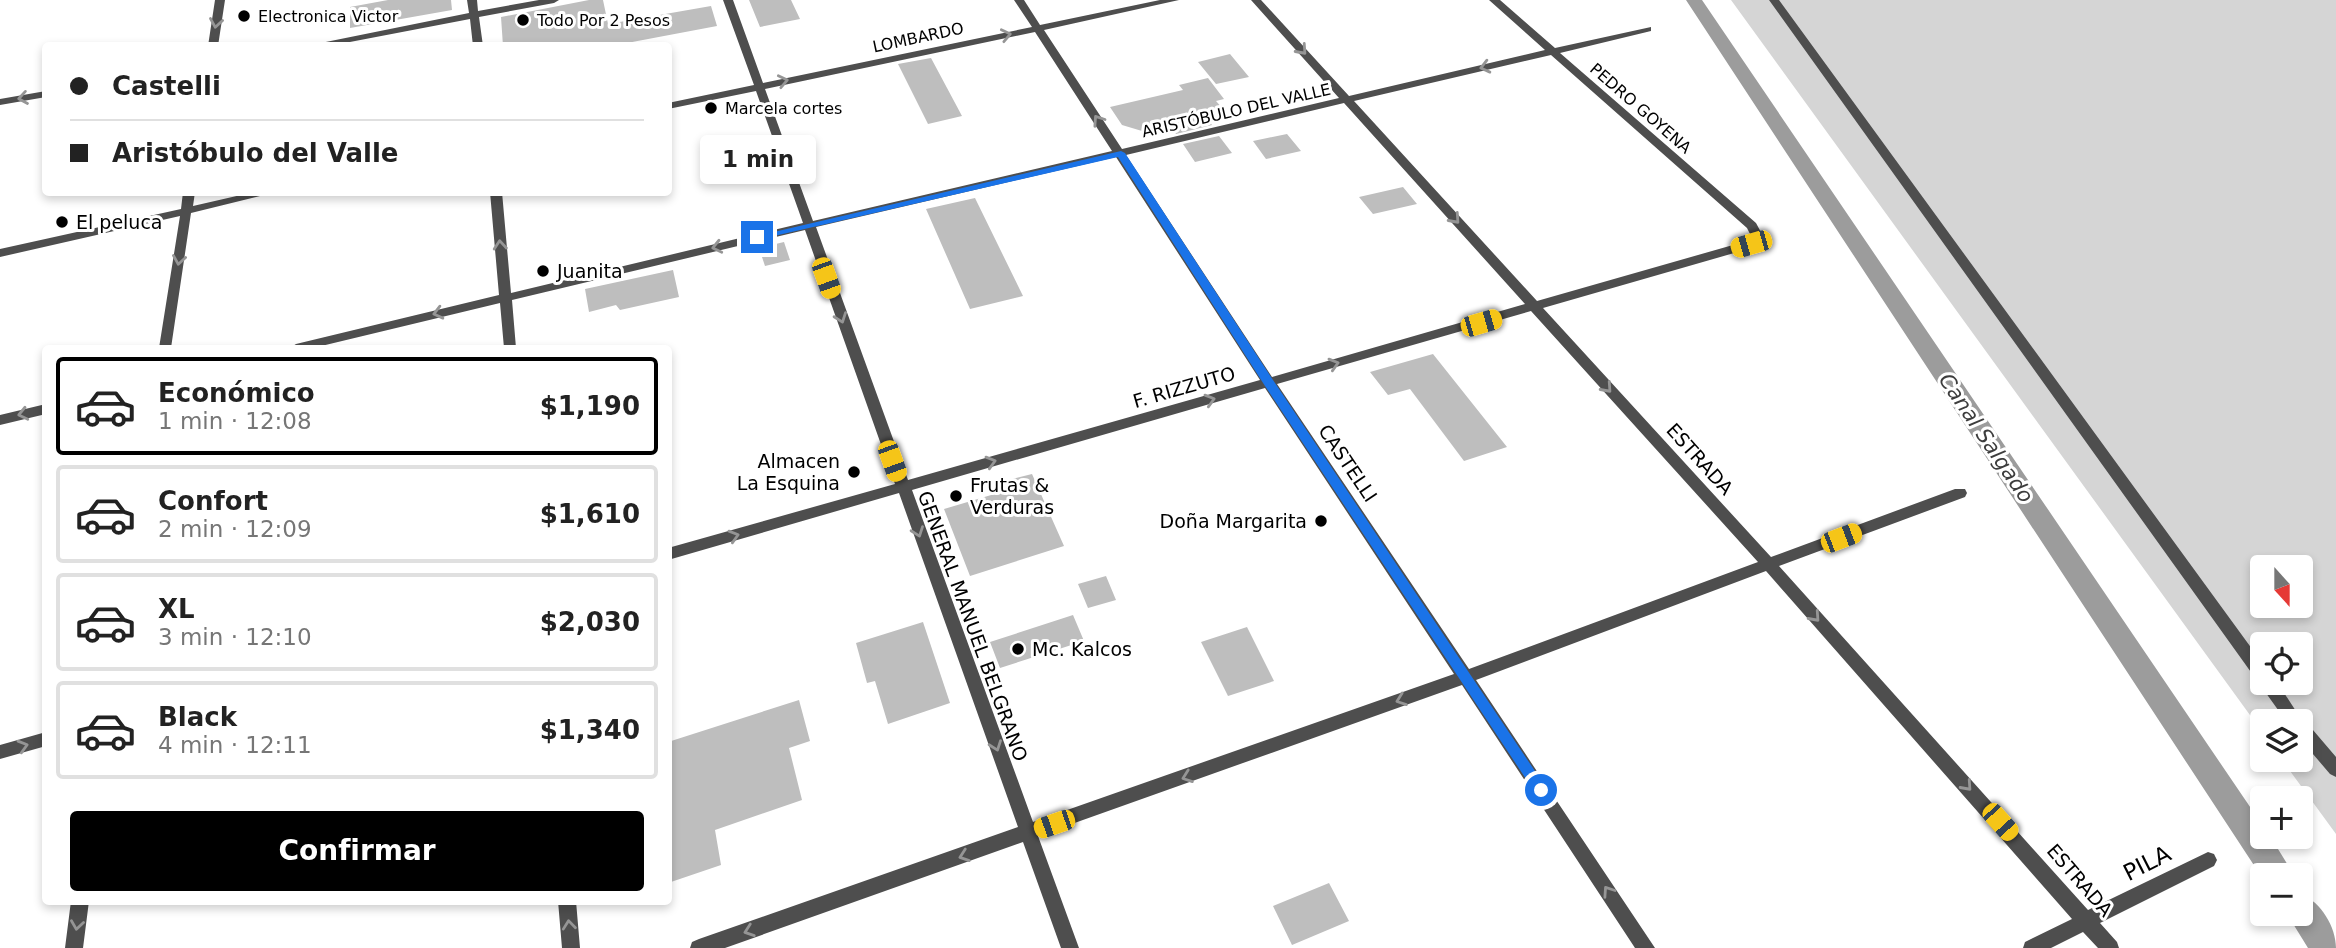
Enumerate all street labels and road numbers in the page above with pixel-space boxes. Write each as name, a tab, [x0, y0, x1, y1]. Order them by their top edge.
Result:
street label: LOMBARDO	[871, 19, 965, 56]
street label: PEDRO GOYENA	[1586, 59, 1695, 157]
street label: ARISTÓBULO DEL VALLE	[1140, 79, 1332, 141]
street label: F. RIZZUTO	[1130, 362, 1238, 412]
street label: ESTRADA	[1662, 419, 1738, 499]
street label: CASTELLI	[1314, 420, 1382, 506]
street label: GENERAL MANUEL BELGRANO	[914, 488, 1032, 764]
street label: ESTRADA	[2043, 839, 2117, 921]
street label: PILA	[2119, 840, 2175, 886]

